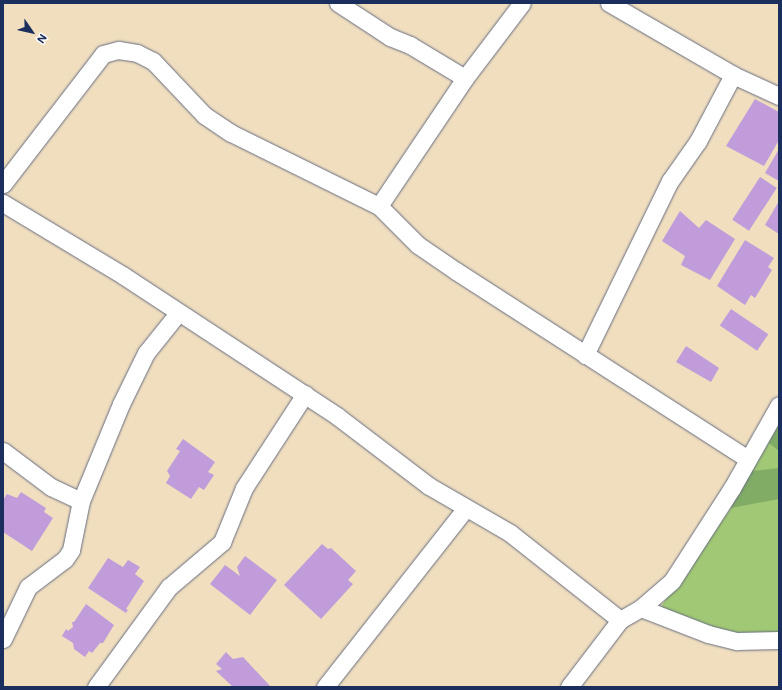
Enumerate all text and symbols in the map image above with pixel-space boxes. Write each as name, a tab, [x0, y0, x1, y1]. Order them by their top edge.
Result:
north arrow	[12, 12, 52, 52]
text: N	[34, 31, 51, 47]

